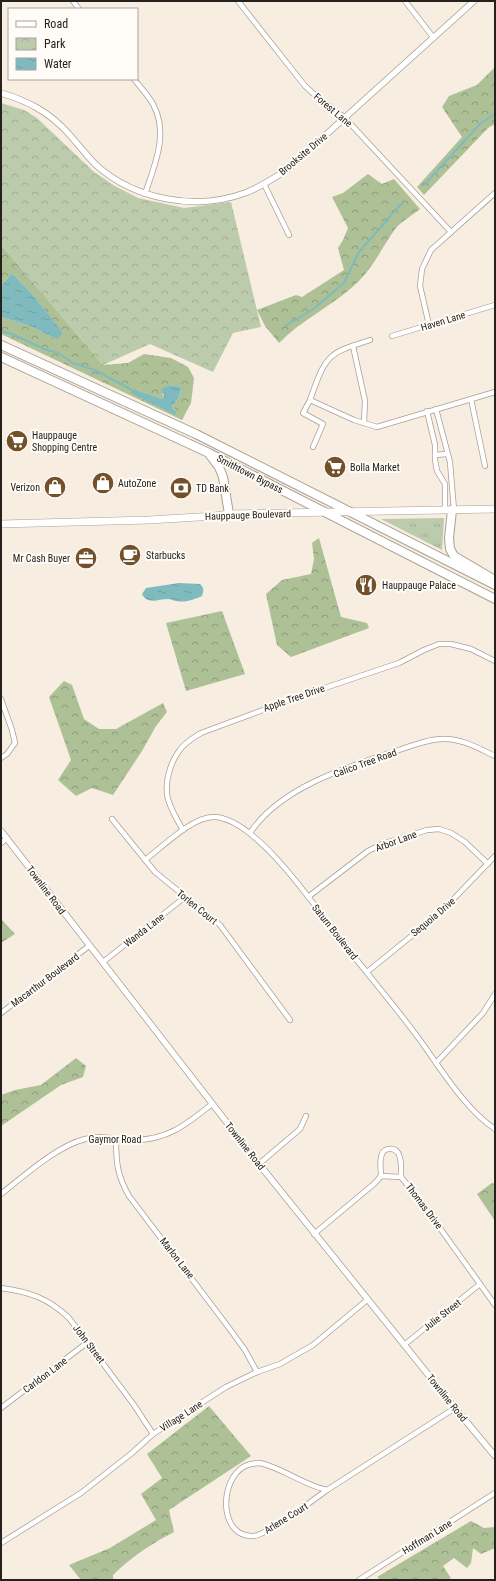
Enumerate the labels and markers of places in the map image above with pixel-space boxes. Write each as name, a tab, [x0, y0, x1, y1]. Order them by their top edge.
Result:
supermarket icon: Hauppauge Shopping Centre	[4, 428, 30, 454]
place label: Hauppauge Shopping Centre	[32, 430, 97, 453]
supermarket icon: Bolla Market	[322, 454, 348, 480]
place label: Bolla Market	[350, 462, 400, 473]
shop icon: AutoZone	[90, 470, 116, 496]
shop icon: Verizon	[42, 474, 68, 500]
bank icon: TD Bank	[168, 475, 194, 501]
place label: AutoZone	[118, 478, 156, 489]
place label: Verizon	[10, 482, 40, 493]
place label: TD Bank	[196, 483, 229, 494]
cafe icon: Starbucks	[117, 542, 143, 568]
office icon: Mr Cash Buyer	[73, 545, 99, 571]
place label: Starbucks	[146, 550, 186, 561]
place label: Mr Cash Buyer	[13, 553, 70, 564]
restaurant icon: Hauppauge Palace	[353, 572, 379, 598]
place label: Hauppauge Palace	[382, 580, 456, 591]

